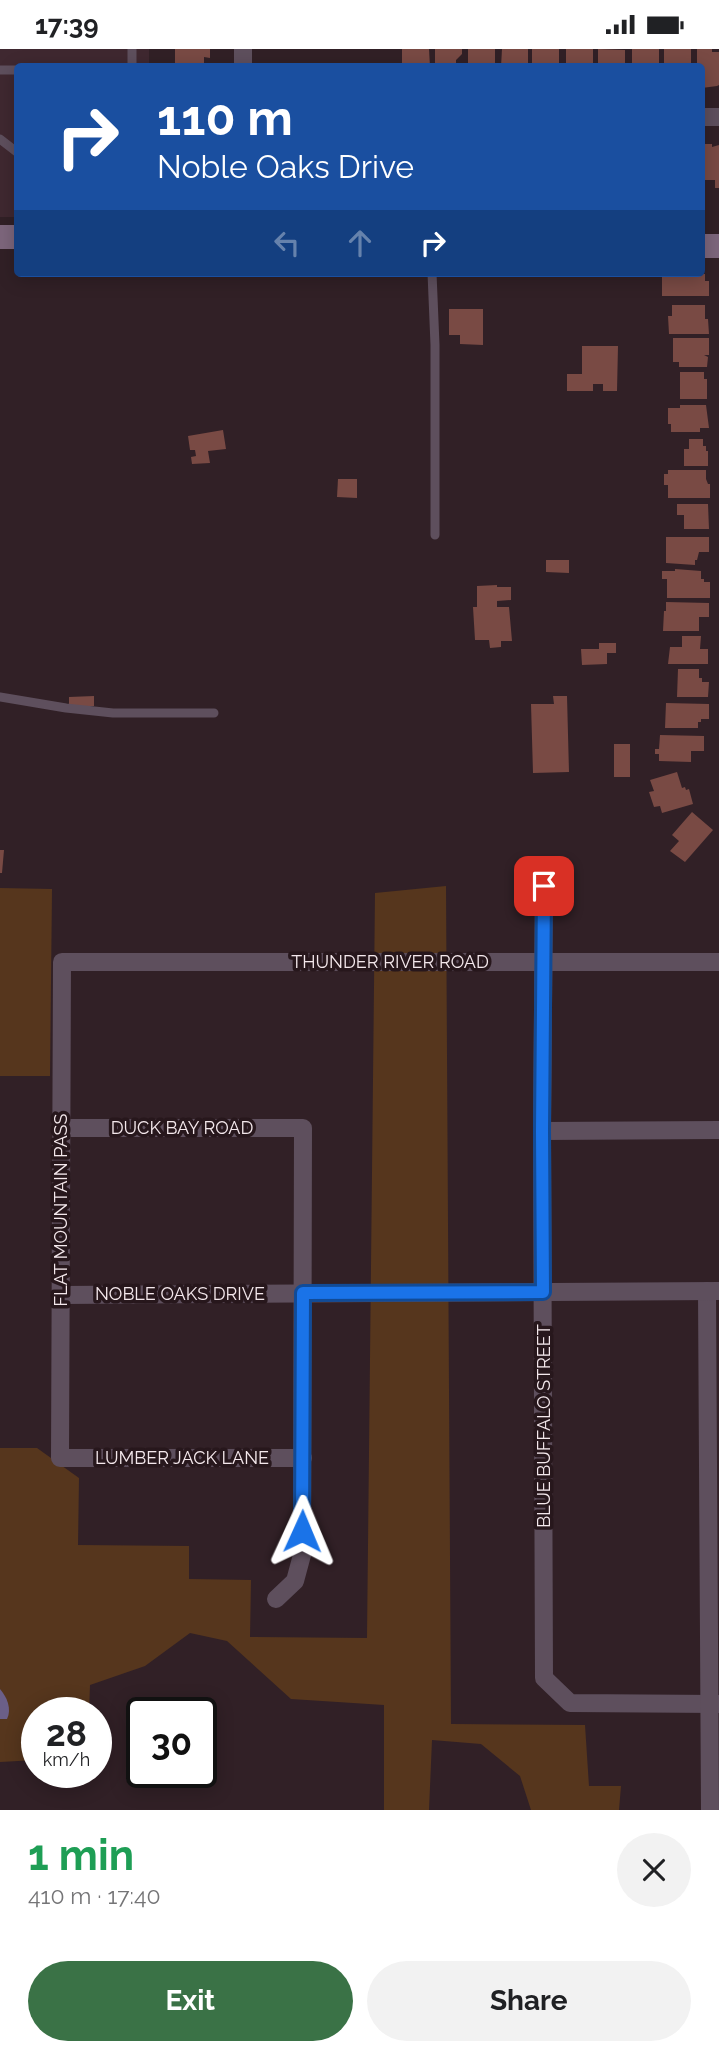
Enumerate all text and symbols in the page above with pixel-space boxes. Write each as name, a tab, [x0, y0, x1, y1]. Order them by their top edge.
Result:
text: 17:39	[35, 10, 99, 40]
text: 110 m	[157, 89, 293, 146]
icon: right	[42, 91, 133, 182]
text: Noble Oaks Drive	[157, 148, 414, 185]
icon: left	[268, 224, 306, 262]
icon: ahead	[341, 224, 379, 262]
icon: right	[414, 224, 452, 262]
pin	[514, 856, 574, 916]
icon: arrive	[525, 867, 563, 905]
street label: THUNDER RIVER ROAD	[291, 951, 489, 972]
street label: FLAT MOUNTAIN PASS	[50, 1113, 71, 1306]
street label: DUCK BAY ROAD	[111, 1117, 253, 1138]
street label: NOBLE OAKS DRIVE	[95, 1283, 265, 1304]
street label: BLUE BUFFALO STREET	[533, 1324, 554, 1528]
street label: LUMBER JACK LANE	[95, 1447, 269, 1468]
position arrow	[265, 1494, 339, 1568]
speed limit sign: 30	[126, 1697, 217, 1788]
text: 28	[46, 1713, 87, 1754]
text: km/h	[43, 1749, 90, 1770]
text: 1 min	[28, 1831, 134, 1880]
button: close	[617, 1833, 691, 1907]
text: 410 m · 17:40	[28, 1882, 161, 1909]
button: Exit	[28, 1961, 353, 2041]
button: Share	[367, 1961, 691, 2041]

